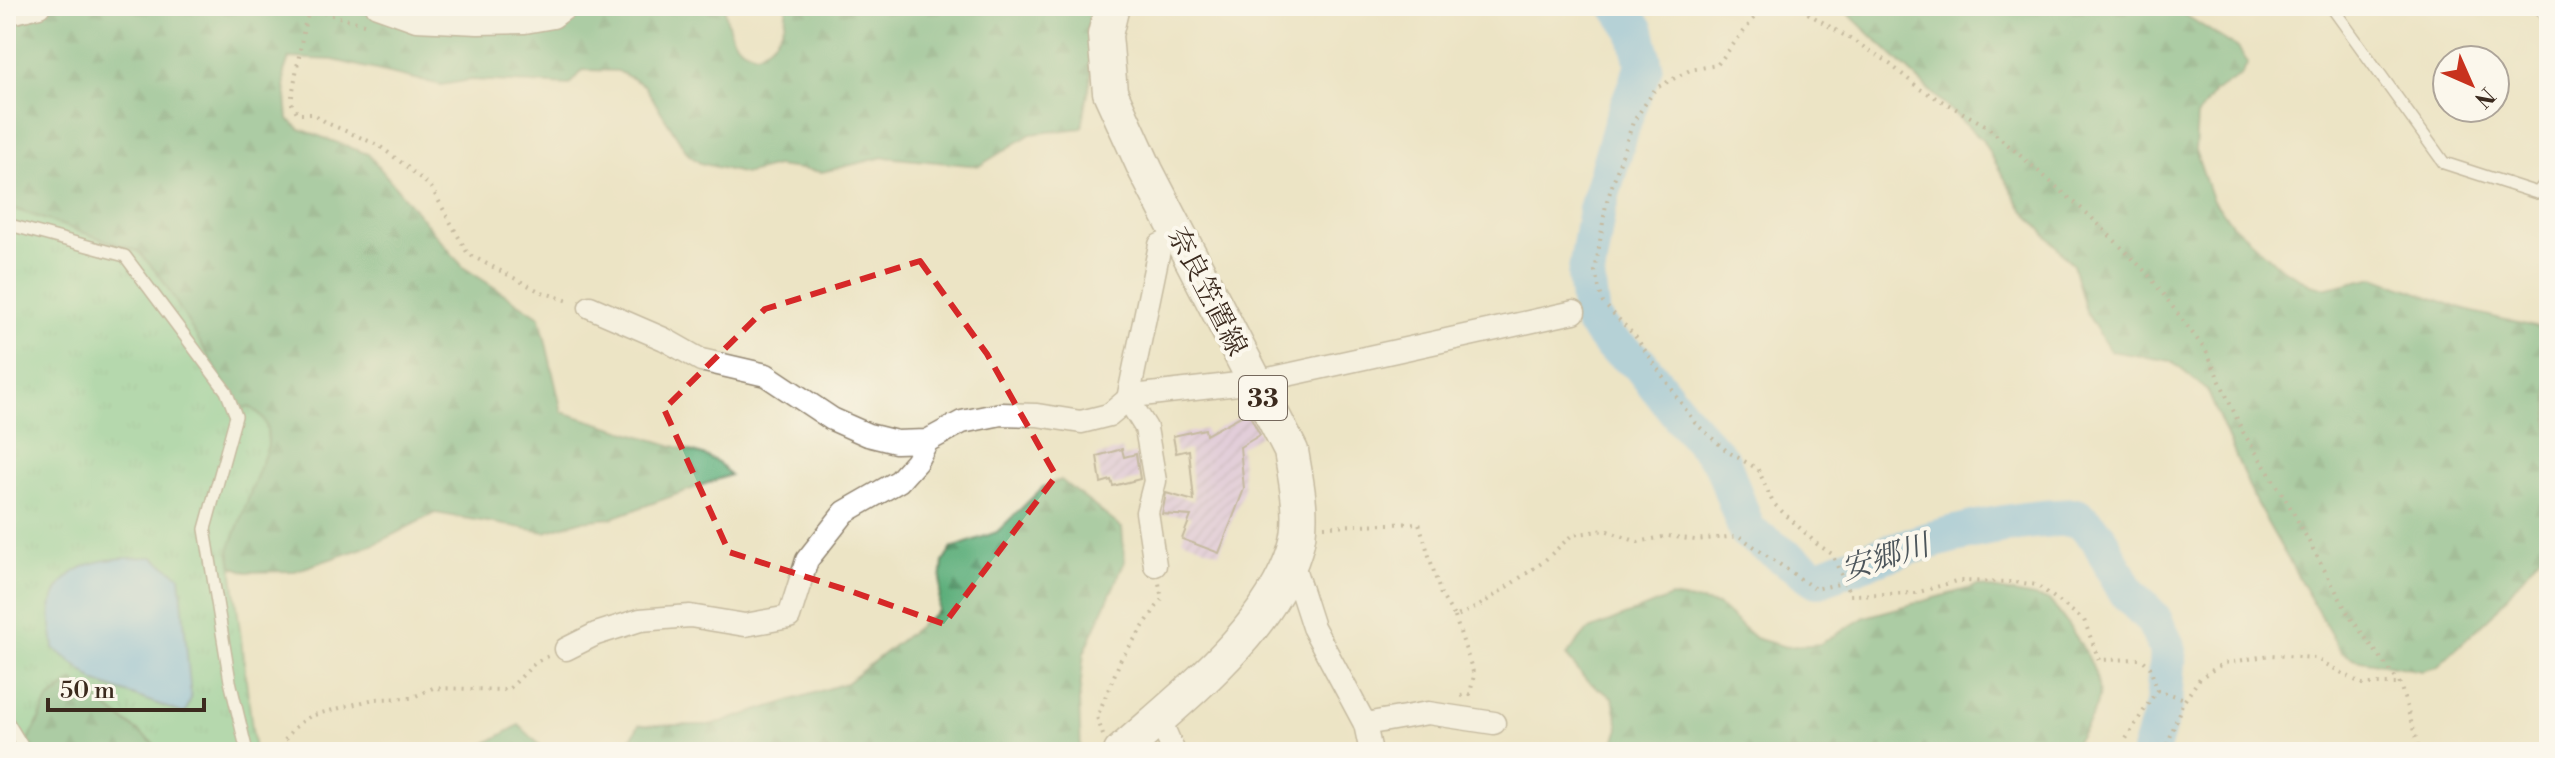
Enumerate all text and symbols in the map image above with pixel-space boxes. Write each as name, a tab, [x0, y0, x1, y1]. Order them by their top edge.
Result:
north arrow	[2431, 44, 2511, 124]
text: N	[2468, 81, 2500, 113]
street label: 奈良笠置線	[1159, 221, 1254, 362]
road number: 33	[1239, 376, 1287, 420]
water label: 安郷川	[1837, 526, 1937, 589]
scale bar	[48, 662, 204, 712]
text: 50 m	[60, 676, 115, 706]

